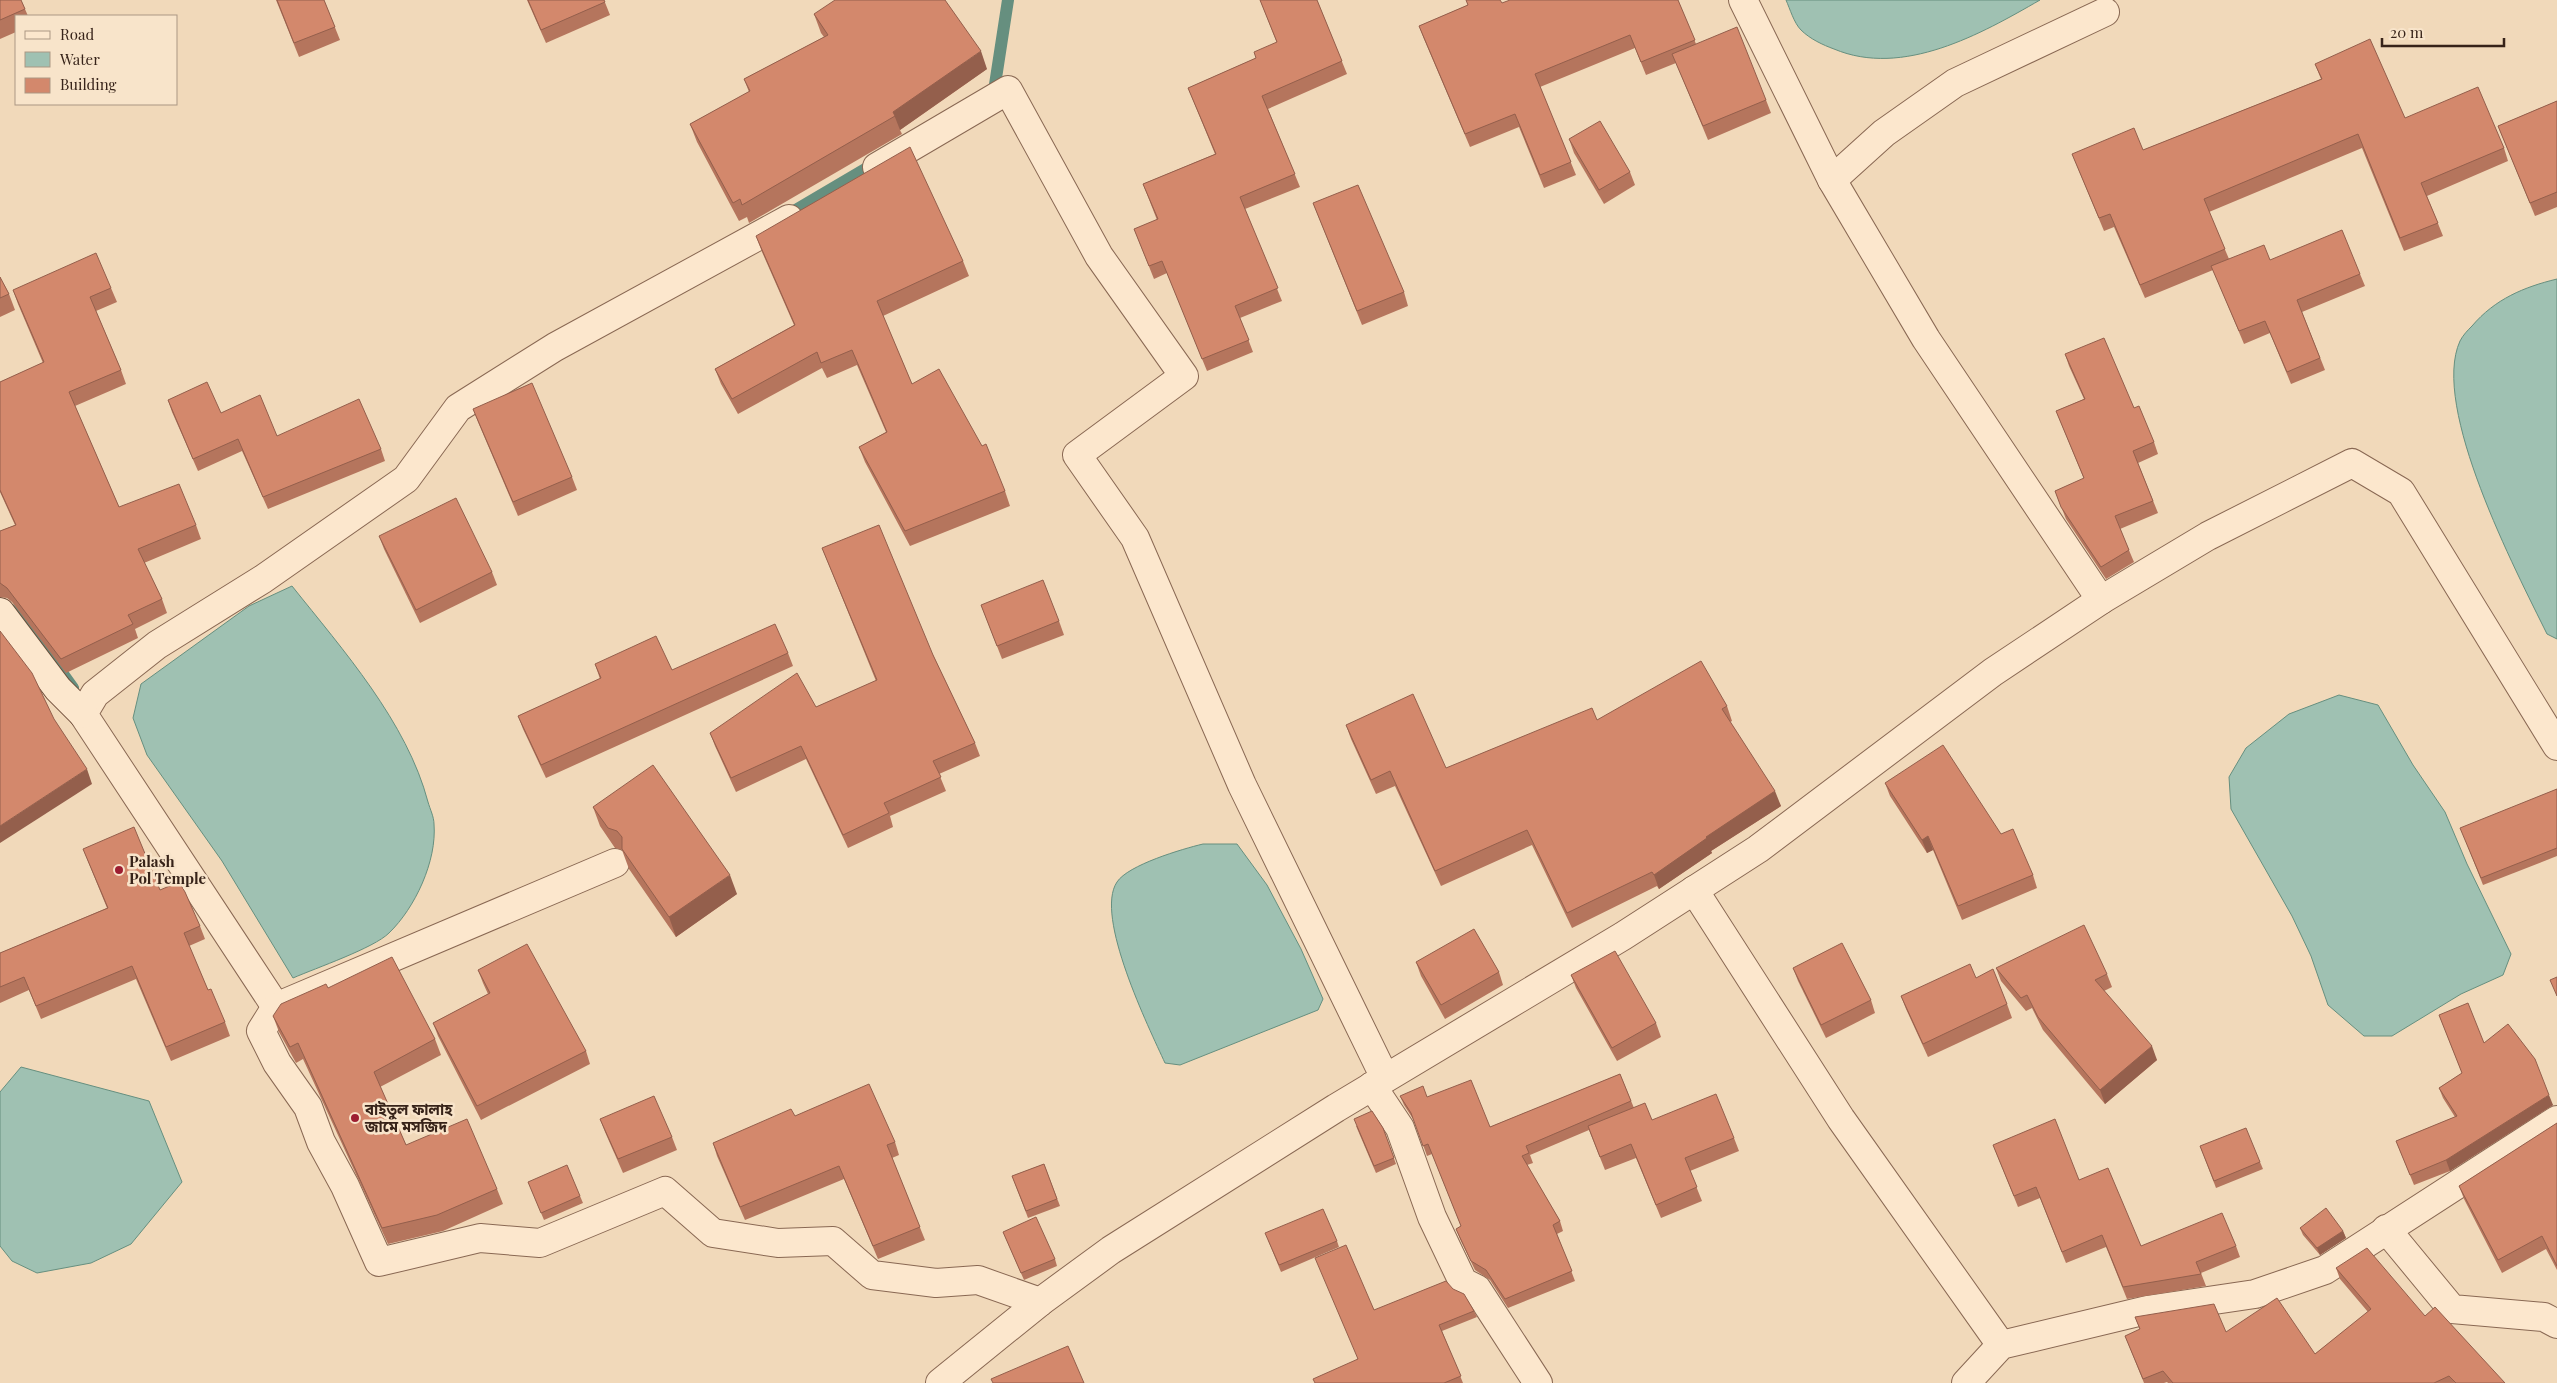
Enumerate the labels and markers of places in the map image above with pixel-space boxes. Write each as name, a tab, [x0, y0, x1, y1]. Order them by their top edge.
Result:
place label: Palash Pol Temple	[129, 851, 206, 888]
marker: Palash Pol Temple	[113, 864, 125, 876]
place label: বাইতুল ফালাহ জামে মসজিদ	[364, 1099, 453, 1136]
marker: বাইতুল ফালাহ জামে মসজিদ	[349, 1112, 361, 1124]

